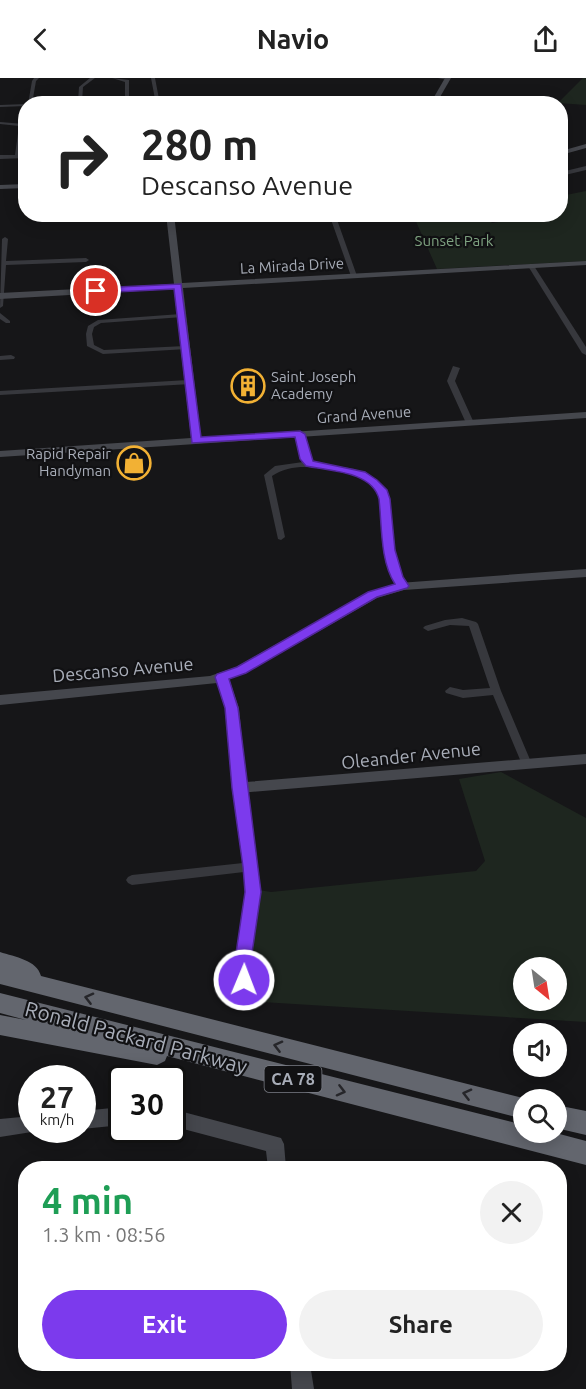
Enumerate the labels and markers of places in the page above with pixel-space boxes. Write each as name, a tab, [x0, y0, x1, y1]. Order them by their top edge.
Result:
pin	[70, 265, 121, 316]
building icon: Saint Joseph Academy	[230, 368, 266, 404]
place label: Saint Joseph Academy	[271, 368, 356, 402]
place label: Rapid Repair Handyman	[26, 445, 111, 479]
shop icon: Rapid Repair Handyman	[116, 445, 152, 481]

